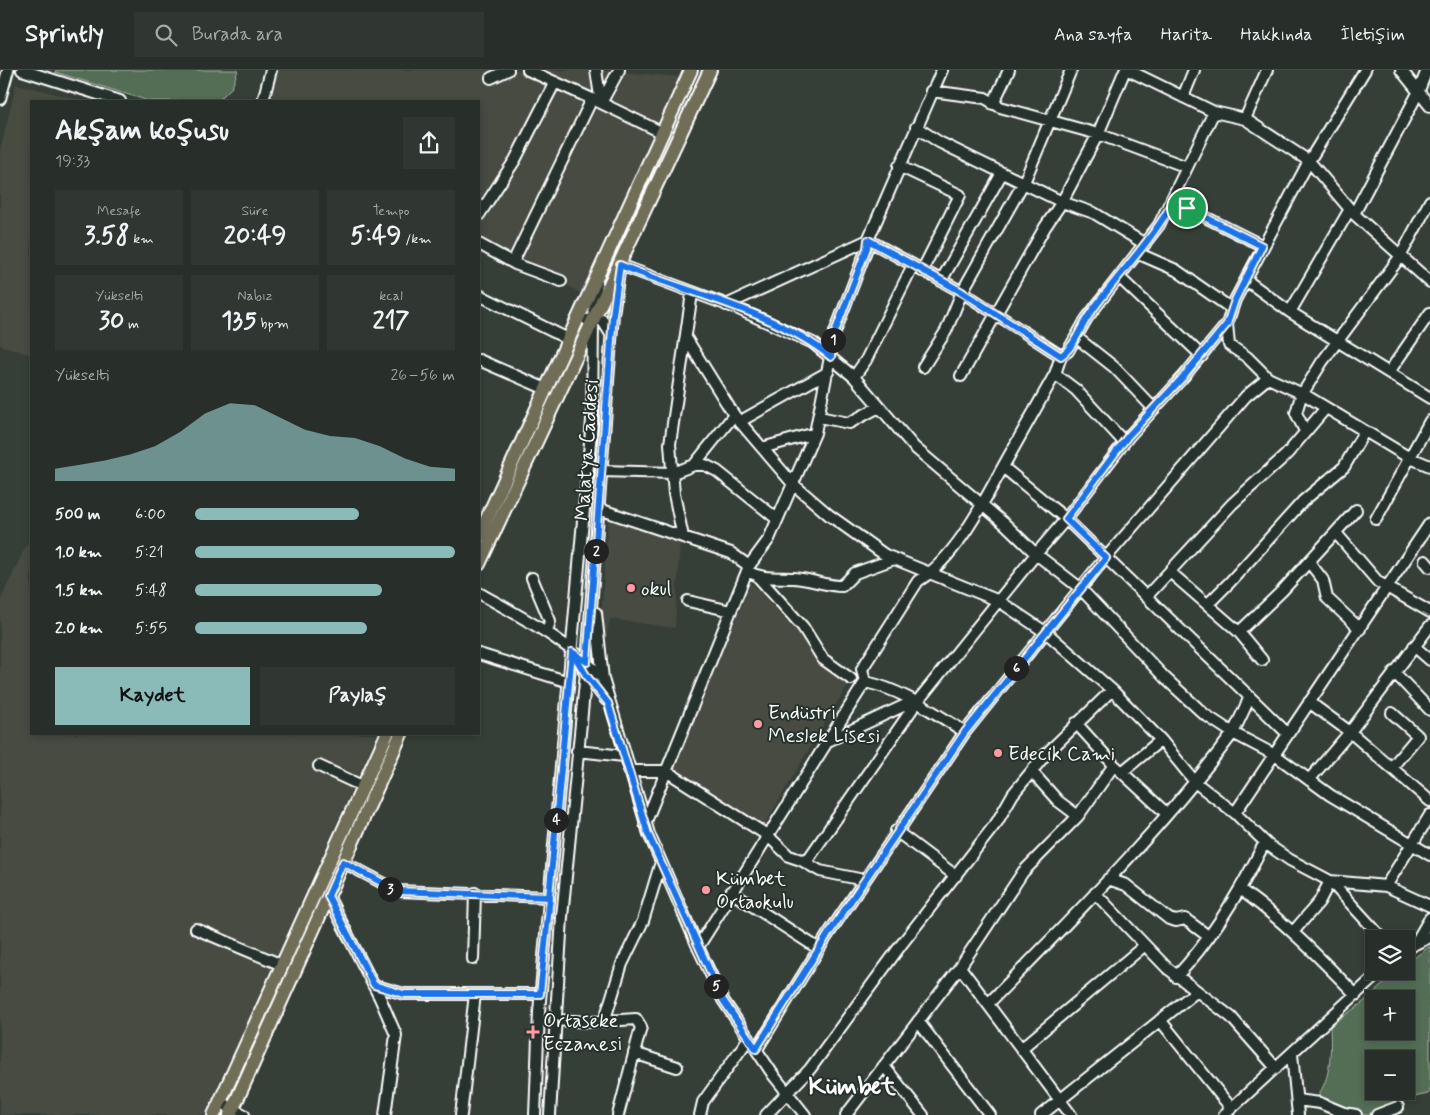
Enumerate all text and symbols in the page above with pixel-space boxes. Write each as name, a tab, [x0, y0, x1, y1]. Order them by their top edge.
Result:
search box	[134, 12, 484, 57]
text: Sprintly	[25, 19, 104, 50]
icon: search	[152, 21, 180, 49]
text: Burada ara	[192, 22, 283, 47]
text: Ana sayfa	[1054, 23, 1133, 47]
text: Harita	[1161, 23, 1212, 47]
text: Hakkında	[1240, 23, 1313, 47]
text: İletişim	[1341, 23, 1405, 47]
text: Akşam koşusu	[55, 113, 229, 150]
button: share	[403, 117, 455, 169]
text: 19:33	[55, 151, 90, 172]
pin	[1166, 187, 1208, 229]
icon: arrive	[1173, 194, 1201, 222]
text: Mesafe	[97, 202, 141, 220]
text: Süre	[242, 202, 268, 220]
text: Tempo	[372, 202, 410, 220]
text: 3.58	[84, 220, 129, 253]
text: 20:49	[224, 220, 286, 253]
text: 5:49	[350, 220, 401, 253]
text: km	[129, 230, 154, 248]
text: /km	[401, 230, 432, 248]
text: Yükselti	[95, 287, 143, 305]
text: Nabız	[237, 287, 273, 305]
text: kcal	[379, 287, 403, 305]
text: 30	[99, 305, 124, 338]
text: 135	[221, 305, 257, 338]
text: 217	[373, 305, 409, 338]
text: m	[124, 315, 139, 333]
text: bpm	[257, 315, 289, 333]
pin: 1	[820, 328, 846, 352]
text: 1	[830, 331, 837, 349]
text: Yükselti	[55, 365, 109, 386]
text: 26–56 m	[390, 365, 455, 386]
street label: Malatya Caddesi	[569, 378, 606, 522]
text: 500 m	[55, 504, 100, 525]
text: 6:00	[135, 504, 166, 525]
pin: 2	[584, 538, 608, 564]
text: 1.0 km	[55, 542, 102, 563]
text: 5:21	[135, 542, 164, 563]
text: 2	[593, 542, 600, 560]
place label: okul	[641, 576, 672, 603]
text: 1.5 km	[55, 580, 103, 601]
text: 5:48	[135, 580, 167, 601]
marker: okul	[625, 582, 637, 594]
text: 2.0 km	[55, 618, 103, 639]
text: 5:55	[135, 618, 167, 639]
pin: 6	[1004, 656, 1028, 680]
text: 6	[1013, 659, 1020, 677]
button: Kaydet	[55, 667, 250, 725]
button: Paylaş	[260, 667, 455, 725]
place label: Endüstri Meslek Lisesi	[768, 700, 880, 750]
marker: Endüstri Meslek Lisesi	[752, 718, 764, 730]
place label: Edecik Cami	[1008, 741, 1115, 768]
marker: Edecik Cami	[992, 747, 1004, 759]
pin: 4	[544, 808, 568, 832]
text: 4	[552, 811, 561, 829]
place label: Kümbet Ortaokulu	[716, 866, 794, 916]
pin: 3	[378, 876, 402, 902]
text: 3	[387, 880, 394, 898]
marker: Kümbet Ortaokulu	[700, 884, 712, 896]
map controls	[1365, 930, 1415, 1100]
button: layers	[1365, 930, 1415, 980]
pin: 5	[704, 974, 728, 998]
text: 5	[712, 977, 721, 995]
button: +	[1365, 990, 1415, 1040]
place label: Ortaseke Eczanesi	[543, 1008, 623, 1058]
marker: Ortaseke Eczanesi	[527, 1026, 539, 1038]
button: −	[1365, 1050, 1415, 1100]
district label: Kümbet	[808, 1071, 896, 1104]

